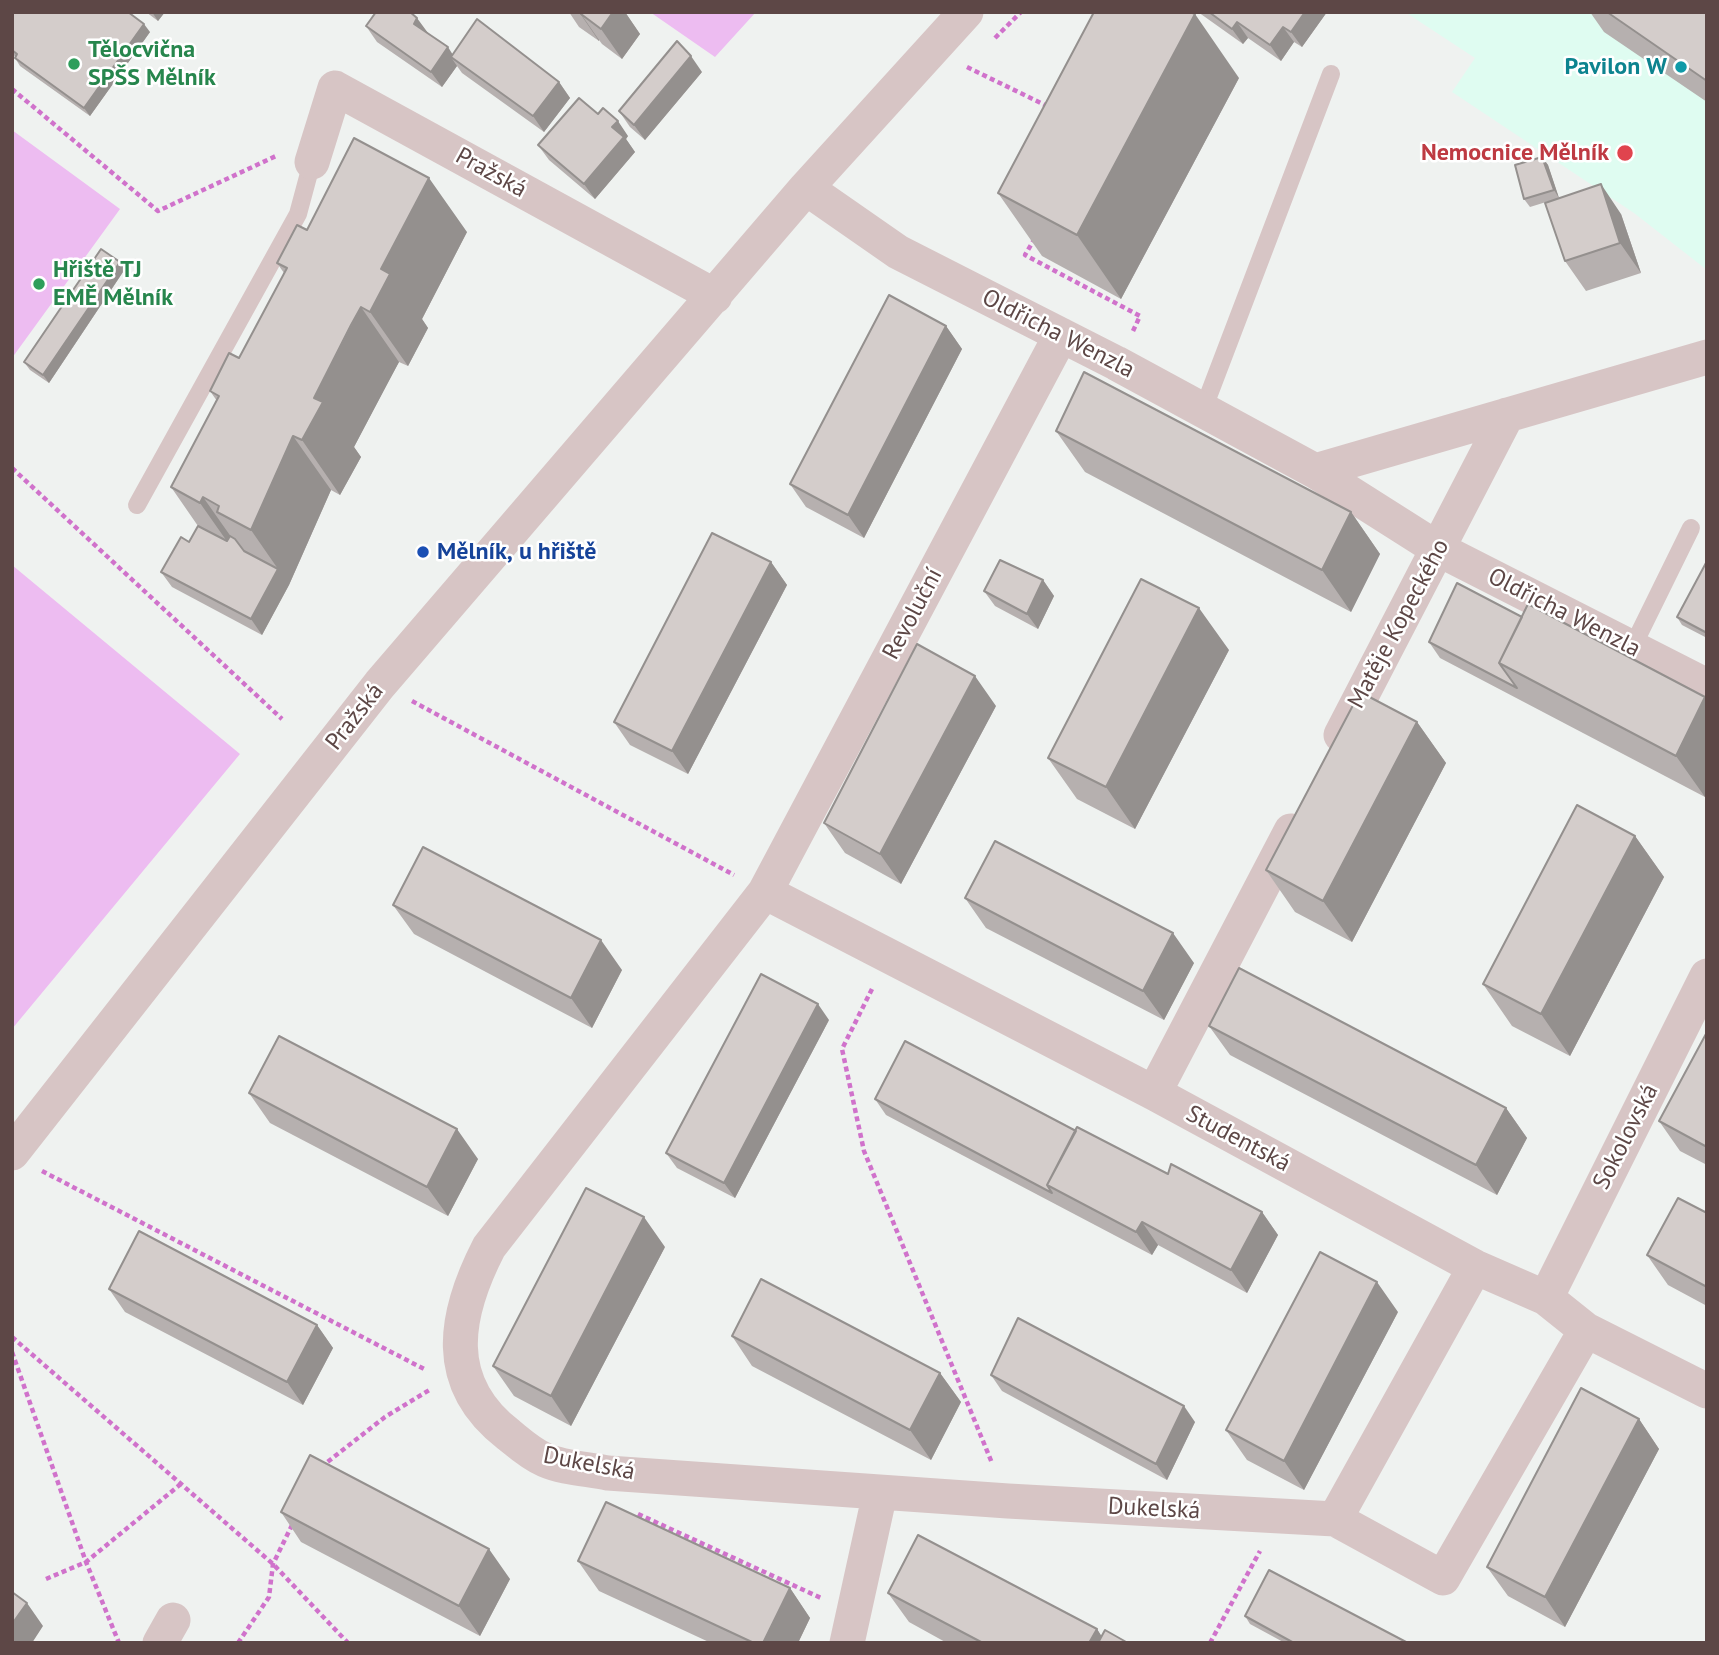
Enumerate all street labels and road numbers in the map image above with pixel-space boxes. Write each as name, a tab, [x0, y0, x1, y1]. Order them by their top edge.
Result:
street label: Pražská	[450, 142, 532, 204]
street label: Oldřicha Wenzla	[977, 283, 1139, 385]
street label: Matěje Kopeckého	[1342, 534, 1456, 714]
street label: Oldřicha Wenzla	[1483, 562, 1645, 664]
street label: Revoluční	[877, 563, 949, 665]
street label: Pražská	[320, 678, 390, 756]
street label: Sokolovská	[1587, 1080, 1665, 1194]
street label: Studentská	[1181, 1100, 1295, 1178]
street label: Dukelská	[541, 1441, 637, 1487]
street label: Dukelská	[1107, 1492, 1201, 1526]

